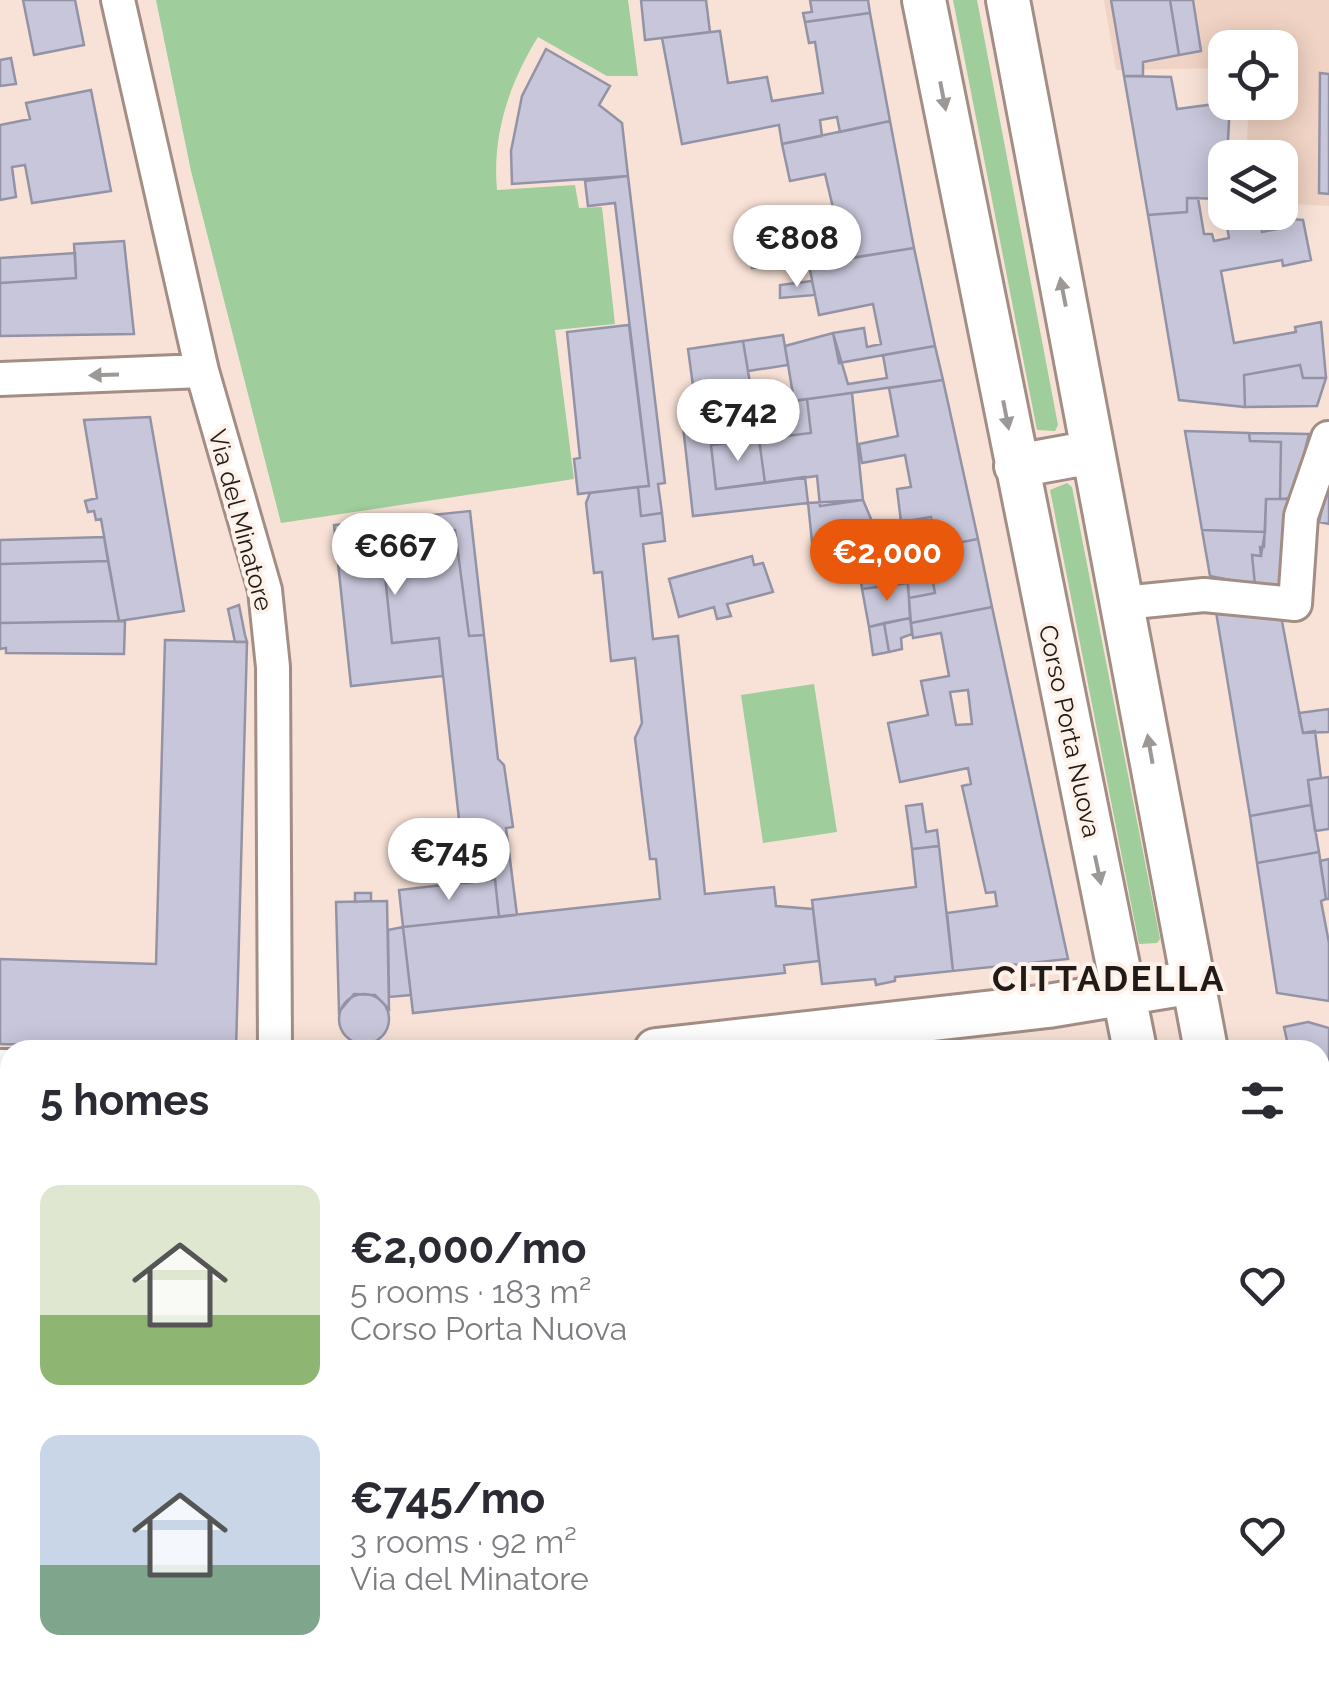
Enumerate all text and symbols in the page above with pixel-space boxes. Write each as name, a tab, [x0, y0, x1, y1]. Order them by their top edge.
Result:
map controls	[1208, 30, 1298, 230]
button: locate	[1208, 30, 1298, 120]
one-way arrow	[935, 80, 951, 111]
button: layers	[1208, 140, 1298, 230]
pin: €808	[738, 205, 856, 290]
text: €808	[755, 219, 839, 256]
one-way arrow	[1055, 276, 1070, 307]
one-way arrow	[88, 367, 120, 383]
pin: €742	[679, 379, 797, 464]
text: €742	[699, 393, 777, 430]
one-way arrow	[998, 399, 1014, 430]
street label: Via del Minatore	[202, 426, 280, 614]
pin: €667	[336, 513, 454, 598]
pin: €2,000	[806, 519, 968, 604]
text: €667	[354, 527, 436, 564]
text: €2,000	[832, 533, 942, 570]
street label: Corso Porta Nuova	[1033, 622, 1107, 840]
one-way arrow	[1142, 733, 1158, 764]
pin: €745	[390, 818, 508, 903]
text: €745	[410, 832, 488, 869]
one-way arrow	[1091, 855, 1107, 886]
district label: CITTADELLA	[992, 958, 1226, 999]
icon: filters	[1235, 1073, 1290, 1128]
text: 5 homes	[40, 1076, 209, 1125]
text: €2,000/mo	[350, 1224, 586, 1273]
icon: home	[120, 1225, 240, 1345]
icon: heart	[1235, 1258, 1290, 1313]
text: 5 rooms · 183 m²	[350, 1273, 591, 1310]
text: Corso Porta Nuova	[350, 1310, 627, 1347]
text: €745/mo	[350, 1474, 545, 1523]
icon: home	[120, 1475, 240, 1595]
icon: heart	[1235, 1508, 1290, 1563]
text: 3 rooms · 92 m²	[350, 1523, 577, 1560]
text: Via del Minatore	[350, 1560, 589, 1597]

